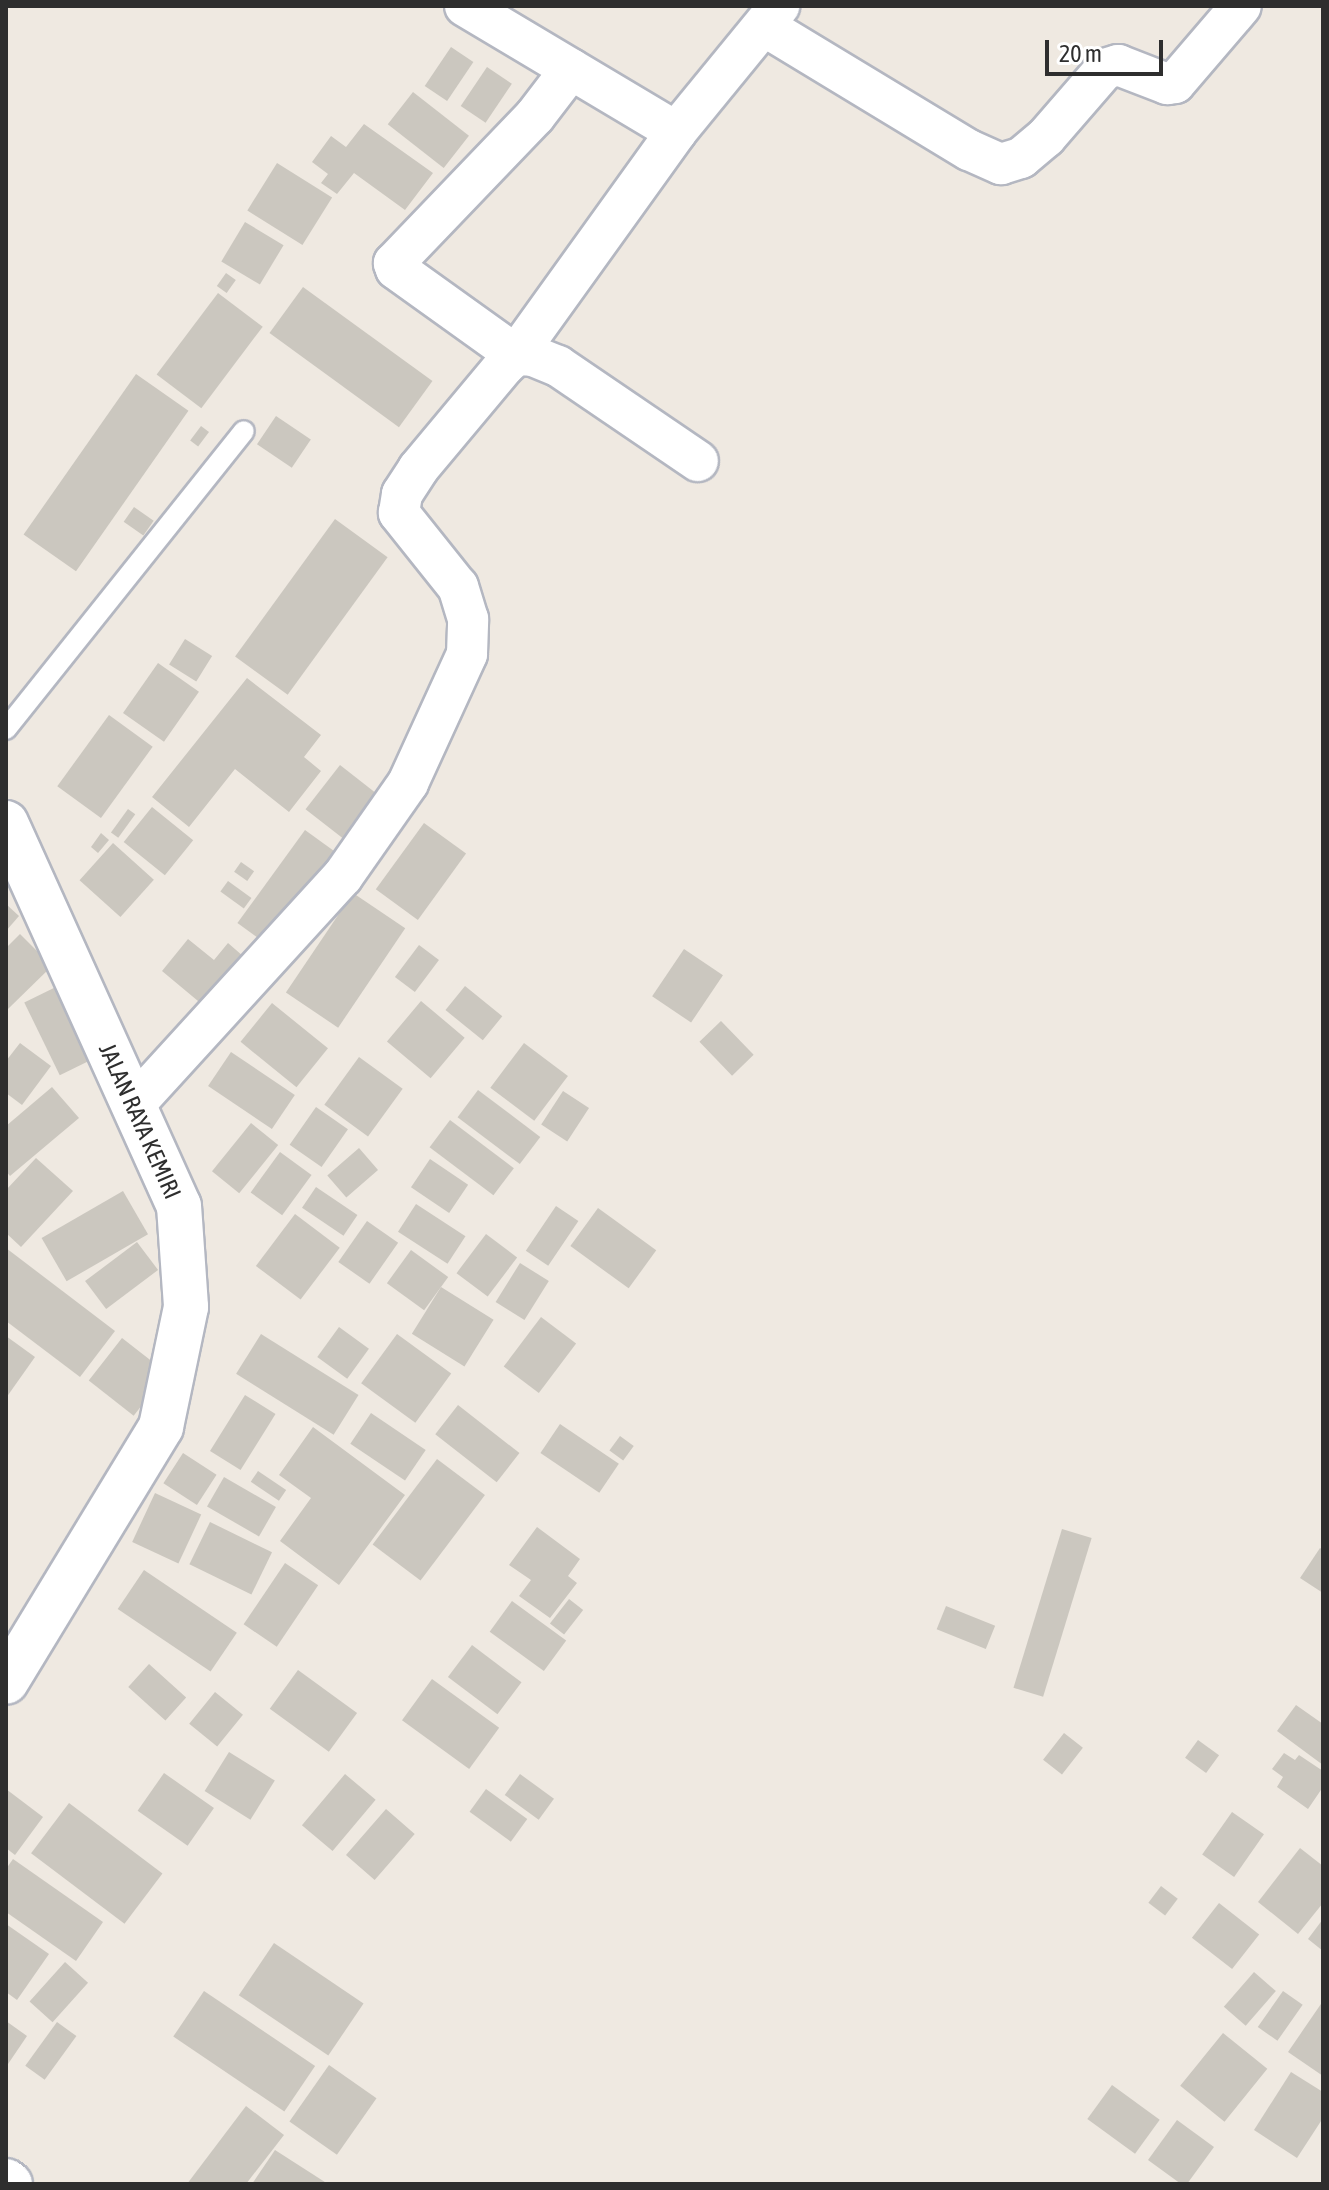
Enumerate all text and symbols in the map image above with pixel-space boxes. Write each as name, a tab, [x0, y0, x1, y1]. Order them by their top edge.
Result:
scale bar	[1049, 24, 1167, 74]
text: 20 m	[1059, 40, 1102, 67]
street label: JALAN RAYA KEMIRI	[93, 1039, 187, 1203]

